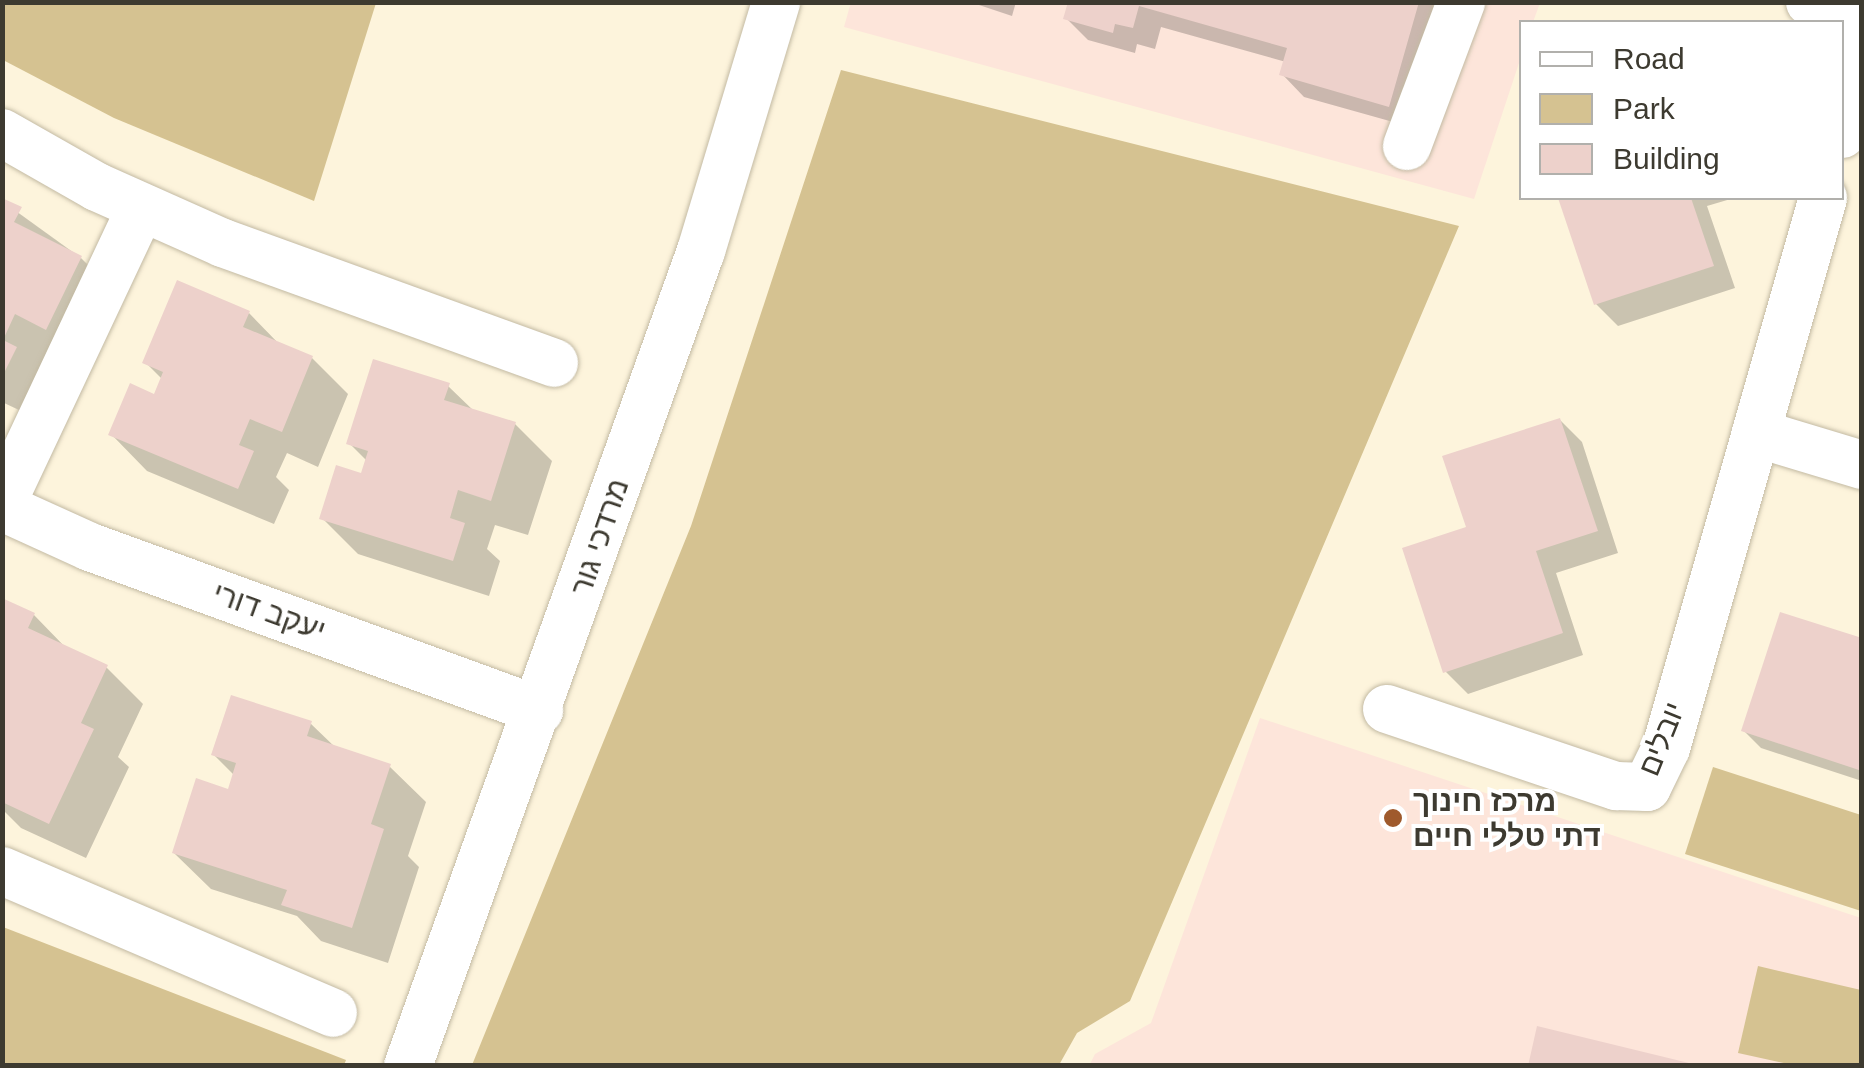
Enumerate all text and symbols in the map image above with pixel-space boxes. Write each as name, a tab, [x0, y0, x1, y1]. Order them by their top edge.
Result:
legend	[1519, 20, 1844, 200]
text: Road	[1613, 42, 1685, 75]
text: Park	[1613, 92, 1675, 125]
text: Building	[1613, 142, 1720, 175]
street label: מרדכי גור	[563, 474, 637, 600]
street label: יעקב דורי	[208, 575, 330, 649]
street label: יובלים	[1631, 697, 1693, 781]
place label: מרכז חינוך דתי טללי חיים	[1413, 783, 1601, 854]
marker: מרכז חינוך דתי טללי חיים	[1382, 807, 1404, 829]

